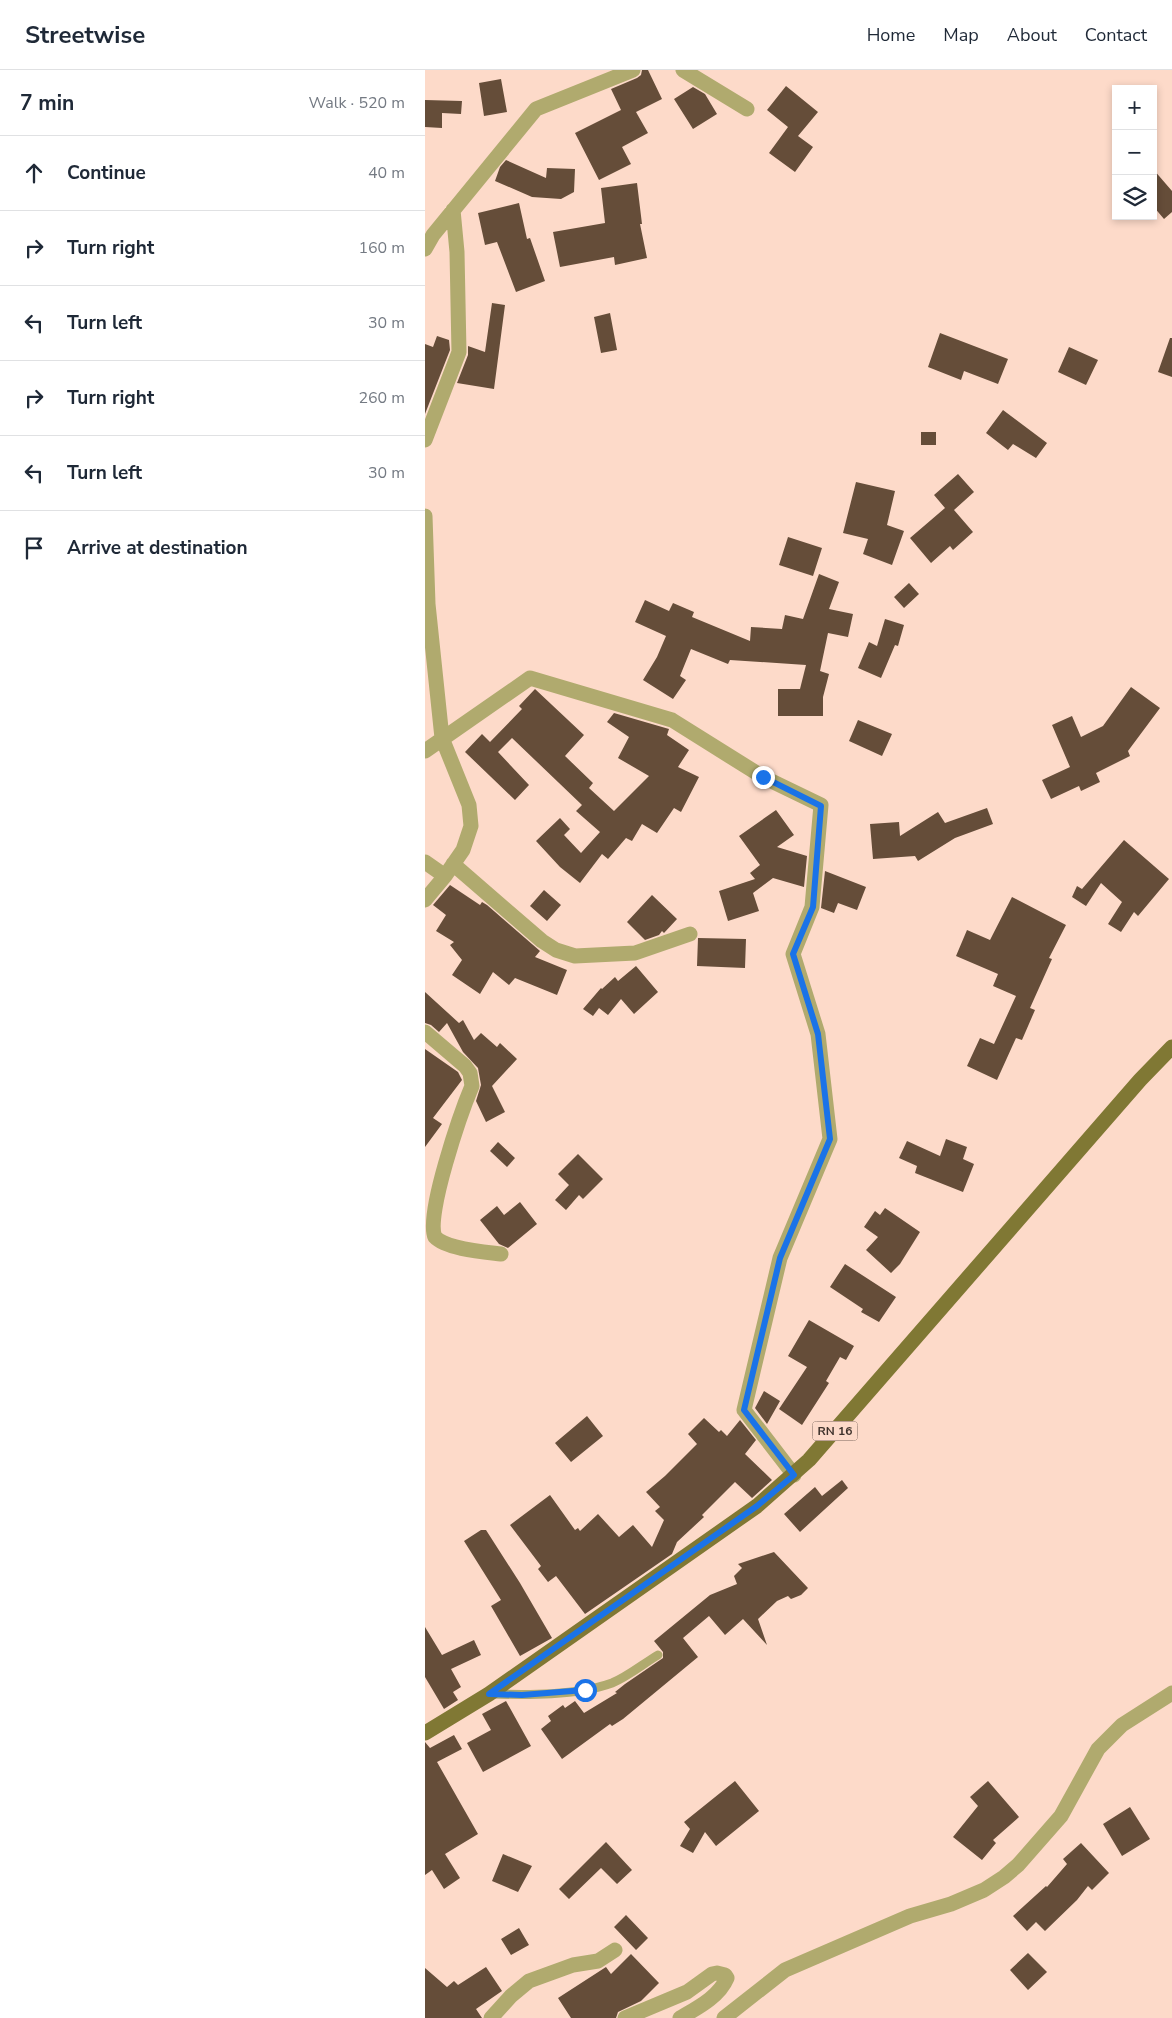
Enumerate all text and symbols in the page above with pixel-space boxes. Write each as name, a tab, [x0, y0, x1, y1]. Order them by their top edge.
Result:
text: Streetwise	[25, 19, 145, 51]
text: Home	[867, 23, 915, 47]
text: Map	[943, 23, 979, 47]
text: About	[1007, 23, 1057, 47]
text: Contact	[1085, 23, 1147, 47]
map controls	[1112, 85, 1157, 220]
button: +	[1112, 85, 1157, 130]
text: 7 min	[20, 89, 74, 117]
text: Walk · 520 m	[309, 92, 405, 114]
button: −	[1112, 130, 1157, 175]
icon: ahead	[20, 159, 48, 187]
text: Continue	[67, 160, 146, 186]
text: 40 m	[368, 162, 405, 184]
button: layers	[1112, 175, 1157, 220]
icon: right	[20, 234, 48, 262]
text: Turn right	[67, 235, 154, 261]
text: 160 m	[358, 237, 405, 259]
icon: left	[20, 309, 48, 337]
text: Turn left	[67, 310, 142, 336]
text: 30 m	[368, 312, 405, 334]
icon: right	[20, 384, 48, 412]
text: Turn right	[67, 385, 154, 411]
text: 260 m	[358, 387, 405, 409]
icon: left	[20, 459, 48, 487]
text: Turn left	[67, 460, 142, 486]
text: 30 m	[368, 462, 405, 484]
icon: arrive	[20, 534, 48, 562]
text: Arrive at destination	[67, 535, 248, 561]
route end	[752, 766, 775, 789]
road number: RN 16	[813, 1422, 857, 1440]
route start	[574, 1679, 597, 1702]

